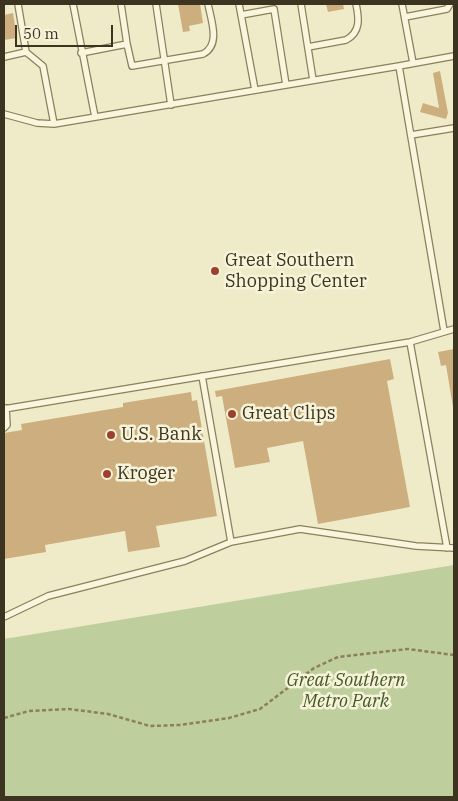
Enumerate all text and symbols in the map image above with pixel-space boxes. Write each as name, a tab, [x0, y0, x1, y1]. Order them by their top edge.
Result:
scale bar	[18, 15, 115, 47]
text: 50 m	[23, 24, 59, 43]
place label: Great Southern Shopping Center	[225, 250, 367, 292]
marker: Great Southern Shopping Center	[209, 265, 221, 277]
place label: Great Clips	[242, 403, 336, 425]
marker: Great Clips	[226, 408, 238, 420]
place label: U.S. Bank	[121, 424, 202, 446]
marker: U.S. Bank	[105, 429, 117, 441]
place label: Kroger	[117, 463, 175, 485]
marker: Kroger	[101, 468, 113, 480]
park label: Great Southern Metro Park	[287, 670, 405, 712]

